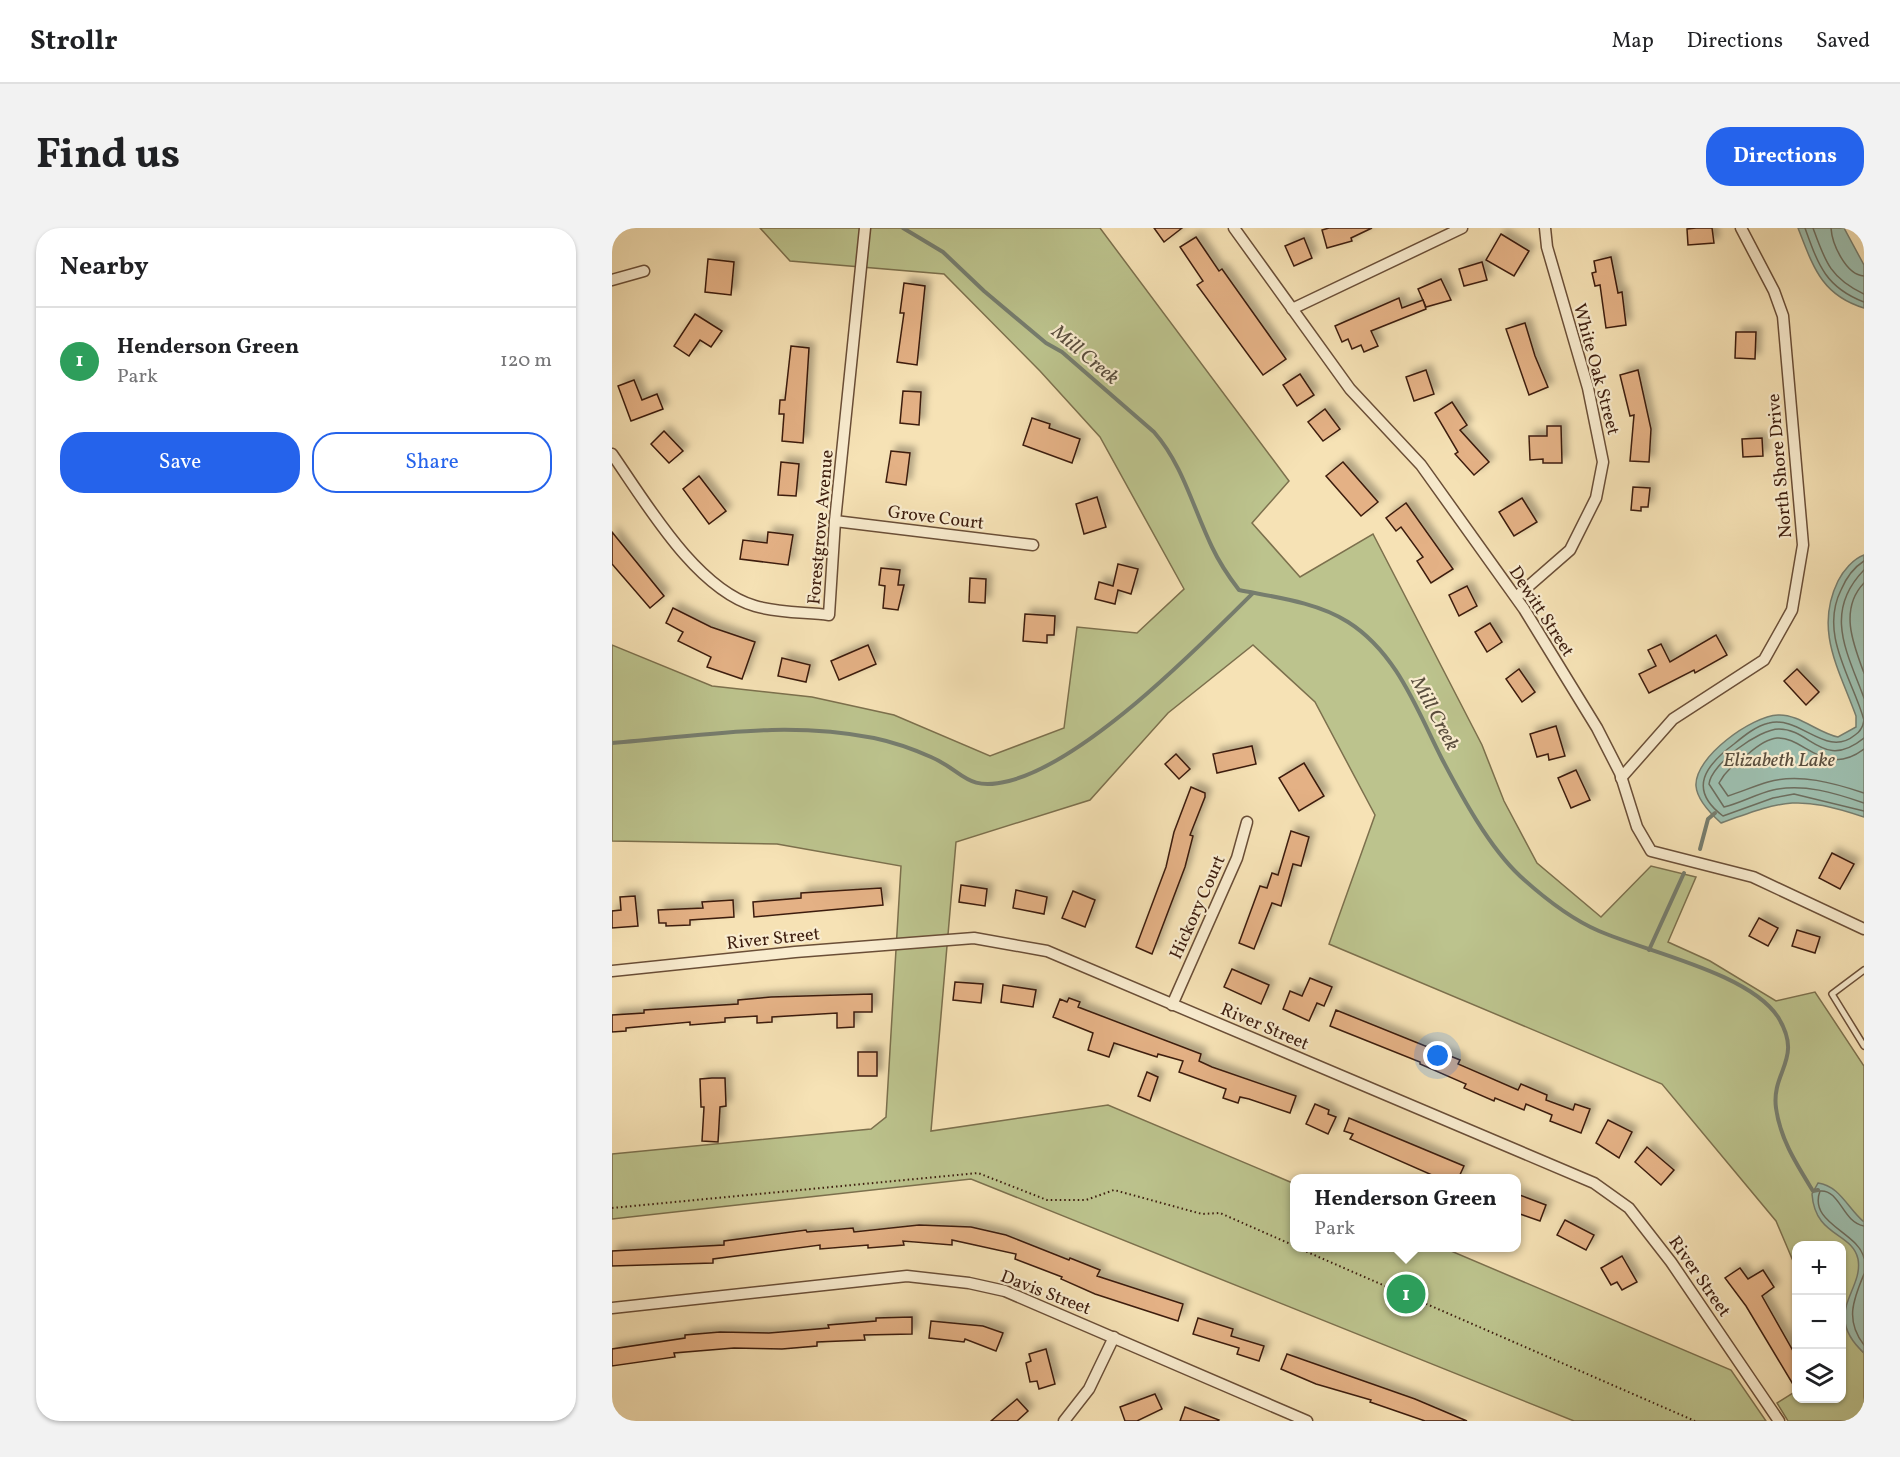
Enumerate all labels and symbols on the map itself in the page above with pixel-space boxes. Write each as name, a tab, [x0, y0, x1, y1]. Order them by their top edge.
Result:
street label: White Oak Street	[1566, 301, 1625, 438]
water label: Mill Creek	[1044, 318, 1125, 392]
street label: North Shore Drive	[1762, 393, 1799, 539]
street label: Forestgrove Avenue	[802, 449, 841, 606]
street label: Grove Court	[886, 500, 985, 537]
street label: Dewitt Street	[1502, 561, 1580, 662]
water label: Mill Creek	[1403, 671, 1465, 756]
water label: Elizabeth Lake	[1723, 747, 1836, 775]
street label: Hickory Court	[1164, 852, 1232, 964]
street label: River Street	[725, 922, 821, 957]
street label: River Street	[1216, 998, 1313, 1057]
your location	[1423, 1041, 1452, 1070]
street label: River Street	[1662, 1231, 1736, 1322]
street label: Davis Street	[997, 1265, 1094, 1322]
pin: 1	[1386, 1272, 1426, 1316]

